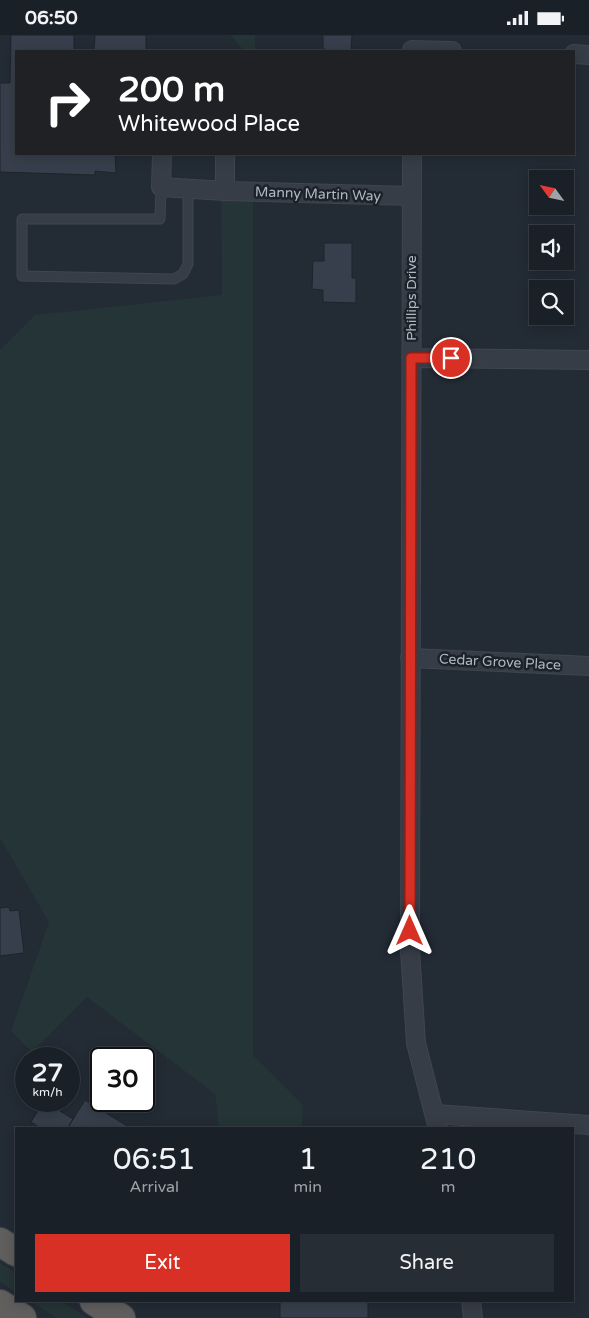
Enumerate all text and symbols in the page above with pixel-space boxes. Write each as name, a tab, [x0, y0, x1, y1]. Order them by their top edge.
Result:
text: 06:50	[25, 7, 78, 29]
text: 200 m	[118, 69, 225, 111]
icon: right	[35, 70, 100, 135]
text: Whitewood Place	[118, 111, 300, 137]
north arrow	[529, 170, 574, 215]
map controls	[529, 170, 574, 325]
street label: Manny Martin Way	[255, 183, 382, 205]
button: sound	[529, 225, 574, 270]
street label: Phillips Drive	[403, 255, 420, 341]
button: search	[529, 280, 574, 325]
pin	[430, 337, 472, 379]
icon: arrive	[437, 344, 465, 372]
street label: Cedar Grove Place	[439, 650, 562, 674]
position arrow	[383, 904, 435, 956]
speed limit sign: 30	[90, 1047, 155, 1112]
text: 27	[32, 1058, 63, 1088]
text: km/h	[32, 1085, 63, 1099]
text: 06:51	[113, 1141, 196, 1178]
text: 1	[298, 1141, 317, 1178]
text: 210	[420, 1141, 476, 1178]
text: Arrival	[130, 1177, 179, 1197]
text: min	[294, 1177, 322, 1197]
text: m	[441, 1177, 455, 1197]
button: Exit	[35, 1234, 290, 1292]
button: Share	[300, 1234, 554, 1292]

